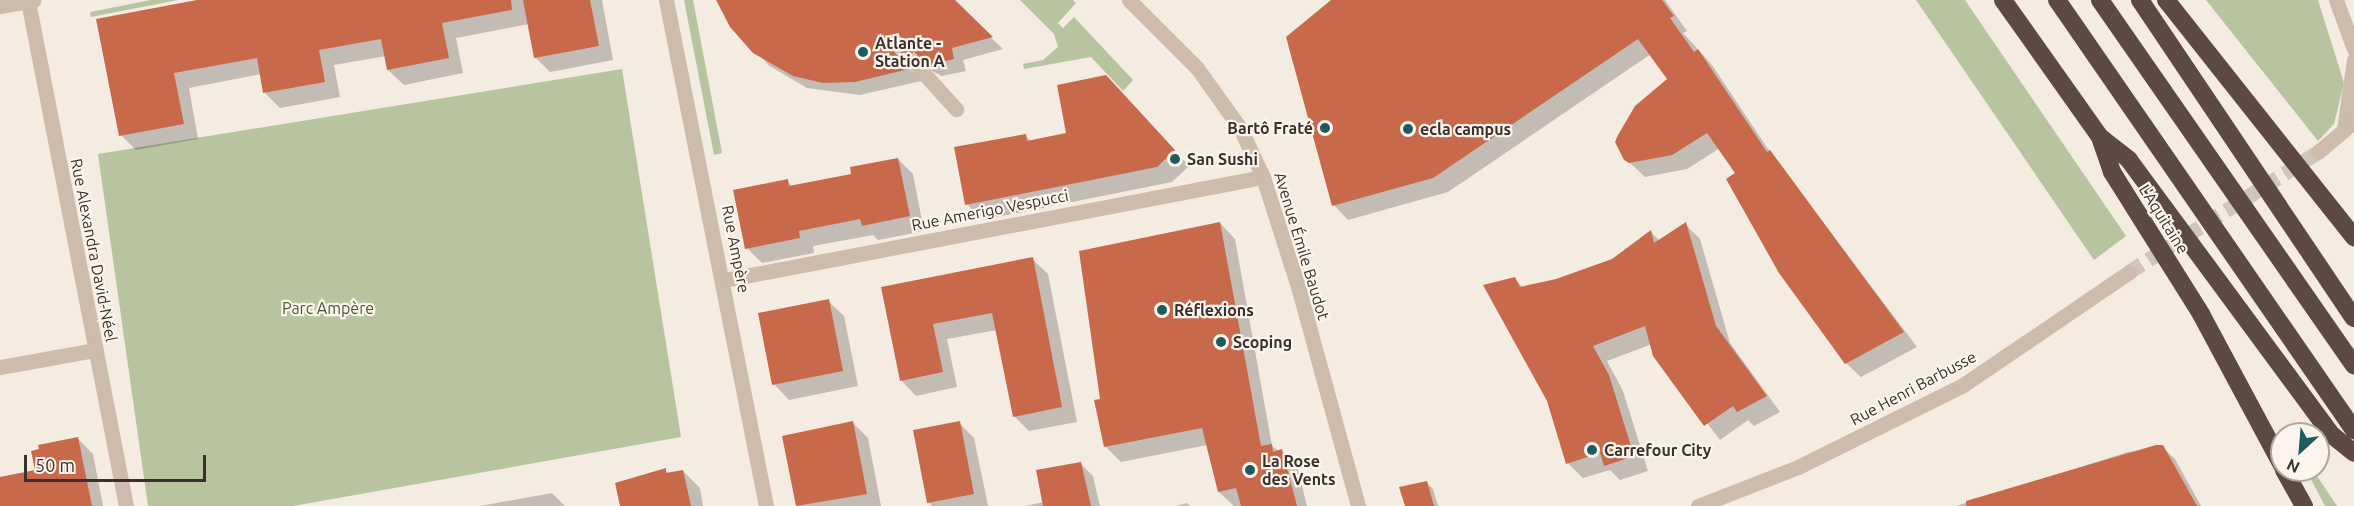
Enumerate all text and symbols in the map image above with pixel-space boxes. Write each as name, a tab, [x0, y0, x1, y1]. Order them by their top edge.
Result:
place label: Atlante - Station A	[875, 33, 945, 71]
marker: Atlante - Station A	[856, 45, 870, 59]
place label: Bartô Fraté	[1227, 118, 1313, 138]
place label: ecla campus	[1420, 119, 1511, 139]
marker: Bartô Fraté	[1318, 121, 1332, 135]
marker: ecla campus	[1401, 122, 1415, 136]
place label: San Sushi	[1187, 149, 1258, 169]
marker: San Sushi	[1168, 152, 1182, 166]
street label: Rue Alexandra David-Néel	[67, 157, 121, 343]
street label: Avenue Émile Baudot	[1270, 170, 1334, 322]
street label: L'Aquitaine	[2135, 181, 2193, 257]
street label: Rue Amerigo Vespucci	[910, 185, 1070, 235]
street label: Rue Ampère	[718, 204, 754, 294]
park label: Parc Ampère	[282, 298, 374, 318]
place label: Réflexions	[1174, 300, 1254, 320]
marker: Réflexions	[1155, 303, 1169, 317]
place label: Scoping	[1233, 332, 1292, 352]
marker: Scoping	[1214, 335, 1228, 349]
street label: Rue Henri Barbusse	[1847, 347, 1979, 429]
north arrow	[2270, 422, 2330, 482]
place label: Carrefour City	[1604, 440, 1711, 460]
scale bar	[27, 443, 208, 481]
marker: Carrefour City	[1585, 443, 1599, 457]
place label: La Rose des Vents	[1262, 451, 1336, 489]
text: 50 m	[35, 455, 75, 475]
text: N	[2284, 456, 2302, 477]
marker: La Rose des Vents	[1243, 463, 1257, 477]

